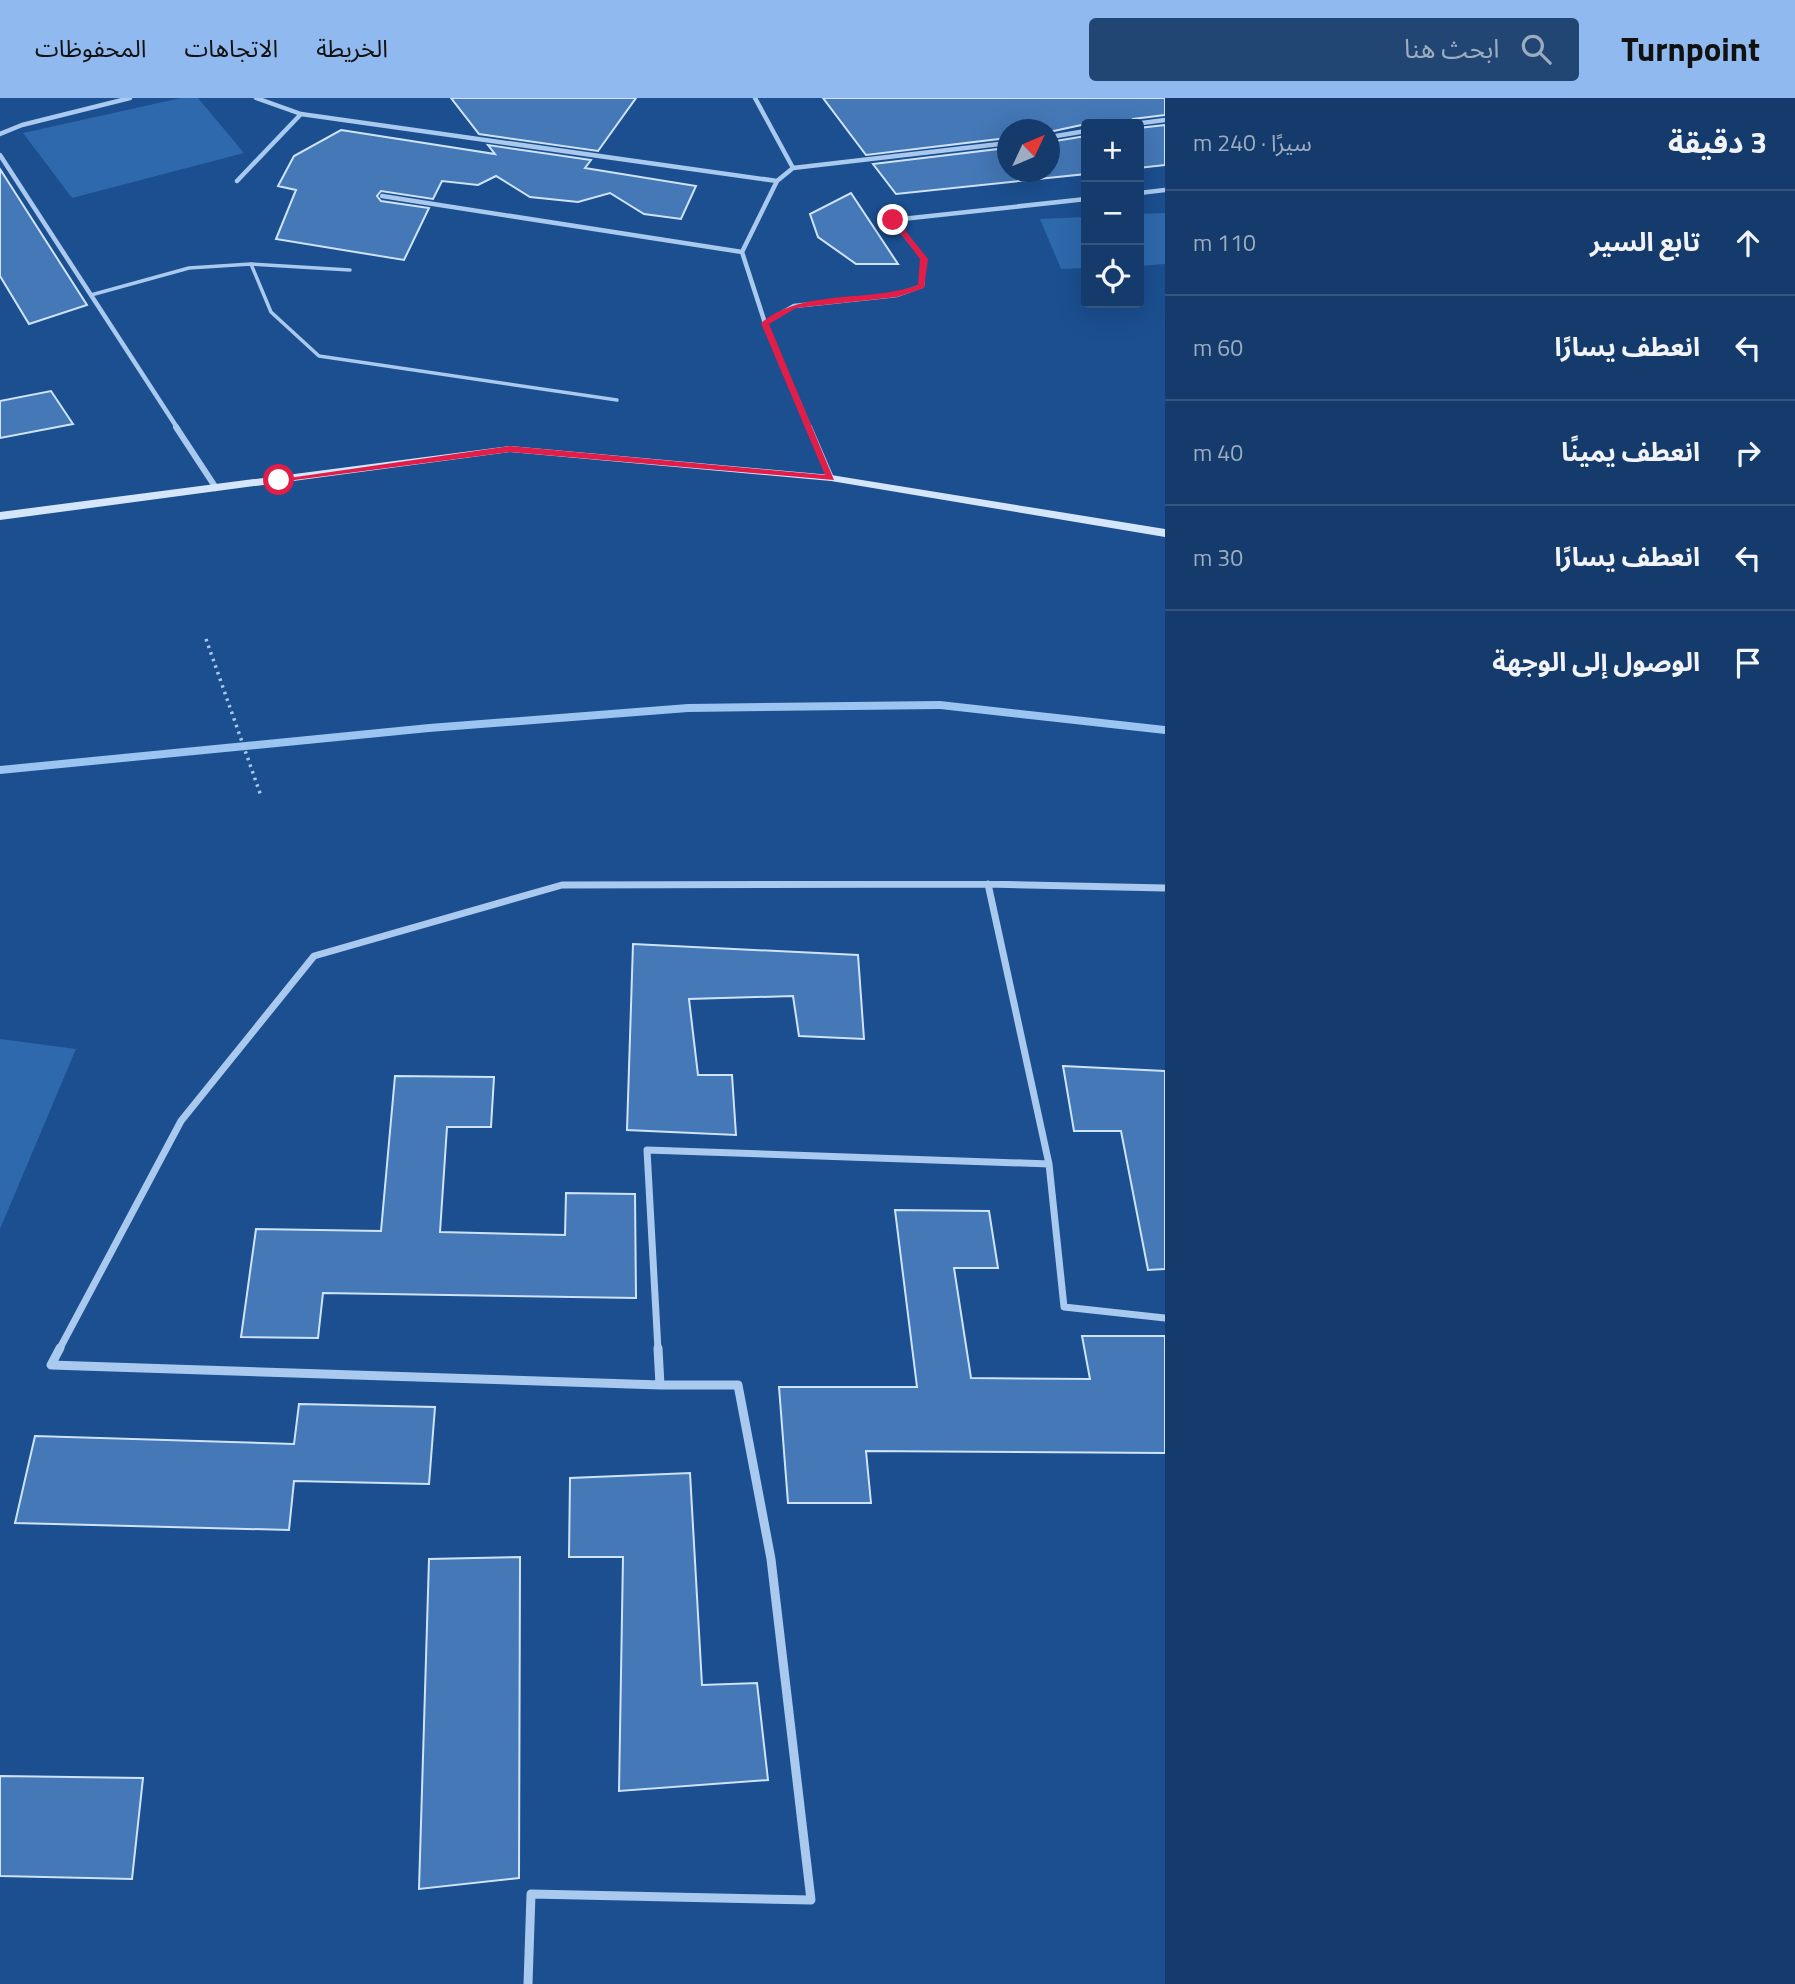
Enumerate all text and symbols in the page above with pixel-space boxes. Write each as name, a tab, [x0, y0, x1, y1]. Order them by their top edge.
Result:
search box	[1089, 18, 1579, 81]
text: Turnpoint	[1621, 24, 1760, 74]
text: ابحث هنا	[1404, 29, 1499, 68]
text: المحفوظات	[35, 30, 146, 66]
text: الاتجاهات	[184, 30, 278, 66]
text: الخريطة	[316, 30, 388, 66]
icon: search	[1517, 30, 1555, 68]
north arrow	[997, 119, 1060, 182]
map controls	[1081, 119, 1144, 308]
button: +	[1081, 119, 1144, 182]
text: 3 دقيقة	[1668, 119, 1767, 165]
text: سيرًا · 240 m	[1193, 125, 1312, 160]
button: −	[1081, 182, 1144, 245]
route end	[877, 204, 908, 235]
text: تابع السير	[1590, 222, 1700, 261]
icon: ahead	[1729, 224, 1767, 262]
text: 110 m	[1193, 225, 1256, 260]
button: locate	[1081, 245, 1144, 308]
text: انعطف يسارًا	[1555, 327, 1700, 366]
icon: left	[1729, 329, 1767, 367]
text: 60 m	[1193, 330, 1243, 365]
text: انعطف يمينًا	[1561, 432, 1700, 471]
icon: right	[1729, 434, 1767, 472]
text: 40 m	[1193, 435, 1243, 470]
route start	[263, 464, 294, 495]
text: انعطف يسارًا	[1555, 537, 1700, 576]
icon: left	[1729, 539, 1767, 577]
text: 30 m	[1193, 540, 1243, 575]
text: الوصول إلى الوجهة	[1492, 642, 1700, 681]
icon: arrive	[1729, 644, 1767, 682]

